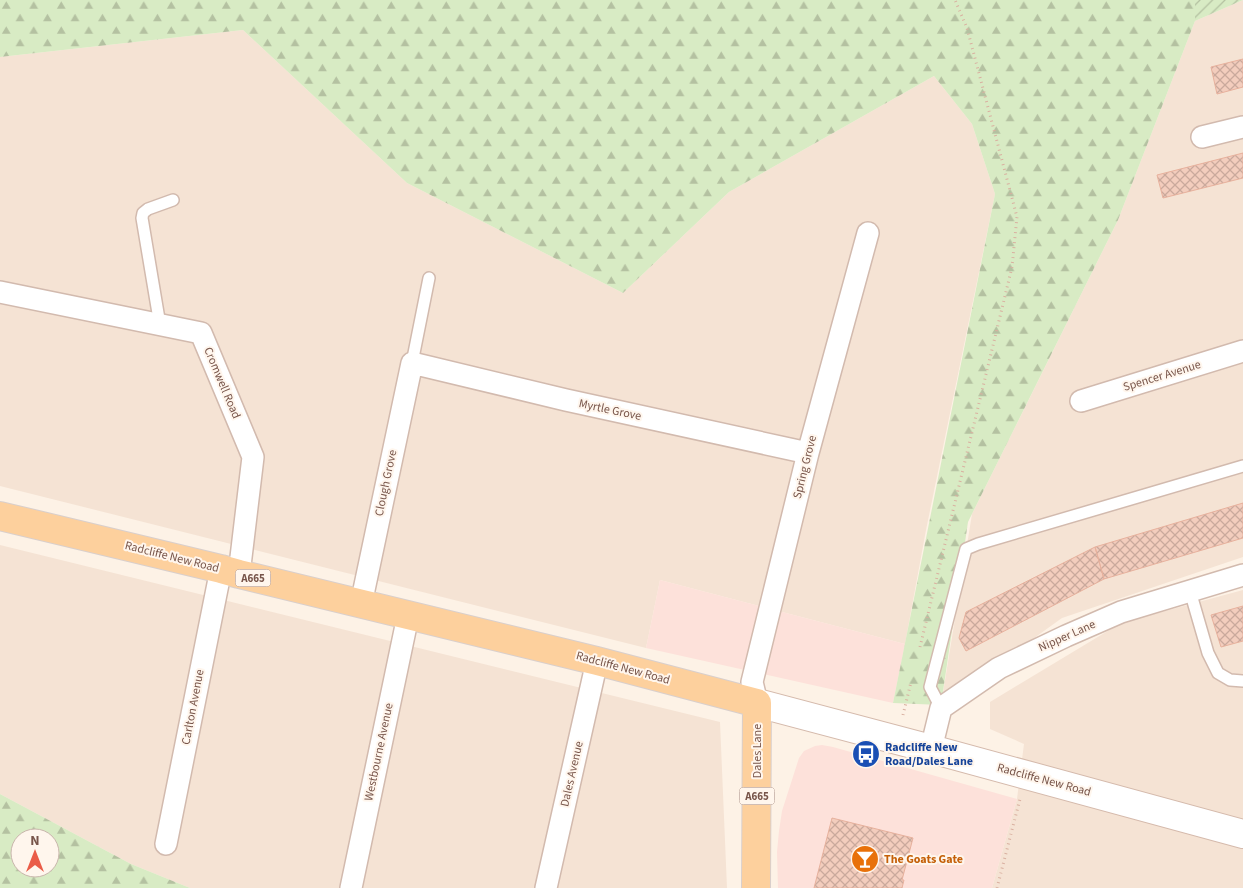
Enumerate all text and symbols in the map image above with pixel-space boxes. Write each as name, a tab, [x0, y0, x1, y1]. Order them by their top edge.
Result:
street label: Cromwell Road	[199, 345, 245, 421]
street label: Spencer Avenue	[1121, 356, 1203, 396]
street label: Myrtle Grove	[577, 395, 643, 425]
street label: Spring Grove	[789, 434, 821, 500]
street label: Clough Grove	[371, 448, 401, 518]
street label: Radcliffe New Road	[123, 537, 221, 577]
road number: A665	[236, 570, 270, 586]
street label: Nipper Lane	[1036, 616, 1098, 656]
street label: Radcliffe New Road	[574, 647, 672, 689]
street label: Carlton Avenue	[177, 668, 209, 746]
street label: Westbourne Avenue	[360, 701, 398, 803]
street label: Dales Lane	[749, 724, 766, 778]
street label: Dales Avenue	[556, 739, 588, 808]
bus stop icon: Radcliffe New Road/Dales Lane	[851, 739, 881, 769]
place label: Radcliffe New Road/Dales Lane	[885, 739, 973, 770]
street label: Radcliffe New Road	[995, 759, 1093, 801]
road number: A665	[740, 788, 774, 804]
north arrow	[10, 828, 60, 878]
text: N	[30, 831, 40, 851]
bar icon: The Goats Gate	[850, 844, 880, 874]
place label: The Goats Gate	[884, 851, 963, 868]

